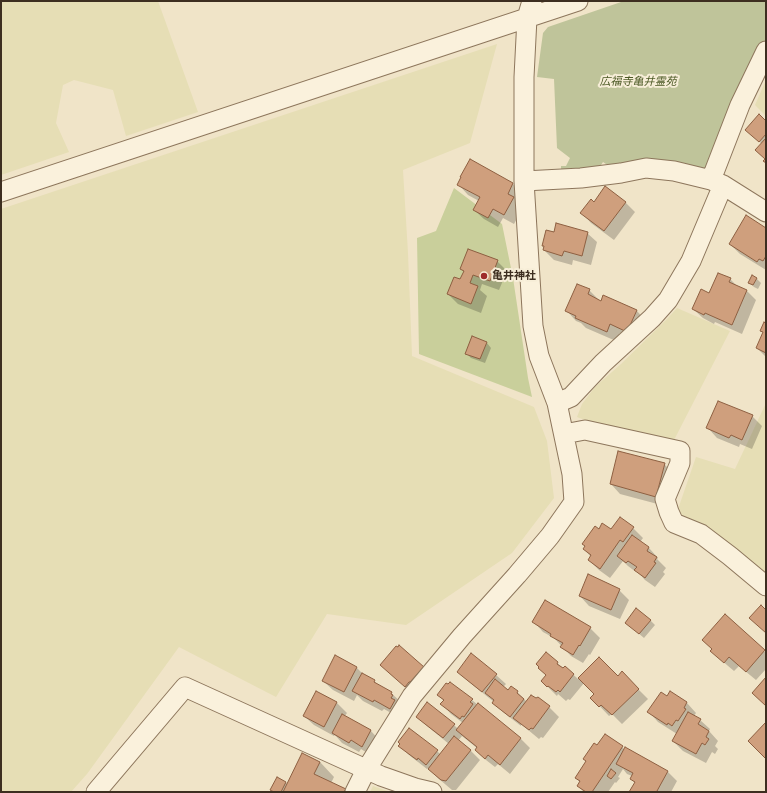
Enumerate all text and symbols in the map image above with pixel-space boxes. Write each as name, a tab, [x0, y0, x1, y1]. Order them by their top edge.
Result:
park label: 広福寺亀井霊苑	[600, 75, 676, 89]
place label: 亀井神社	[492, 269, 536, 283]
marker: 亀井神社	[479, 271, 489, 281]

